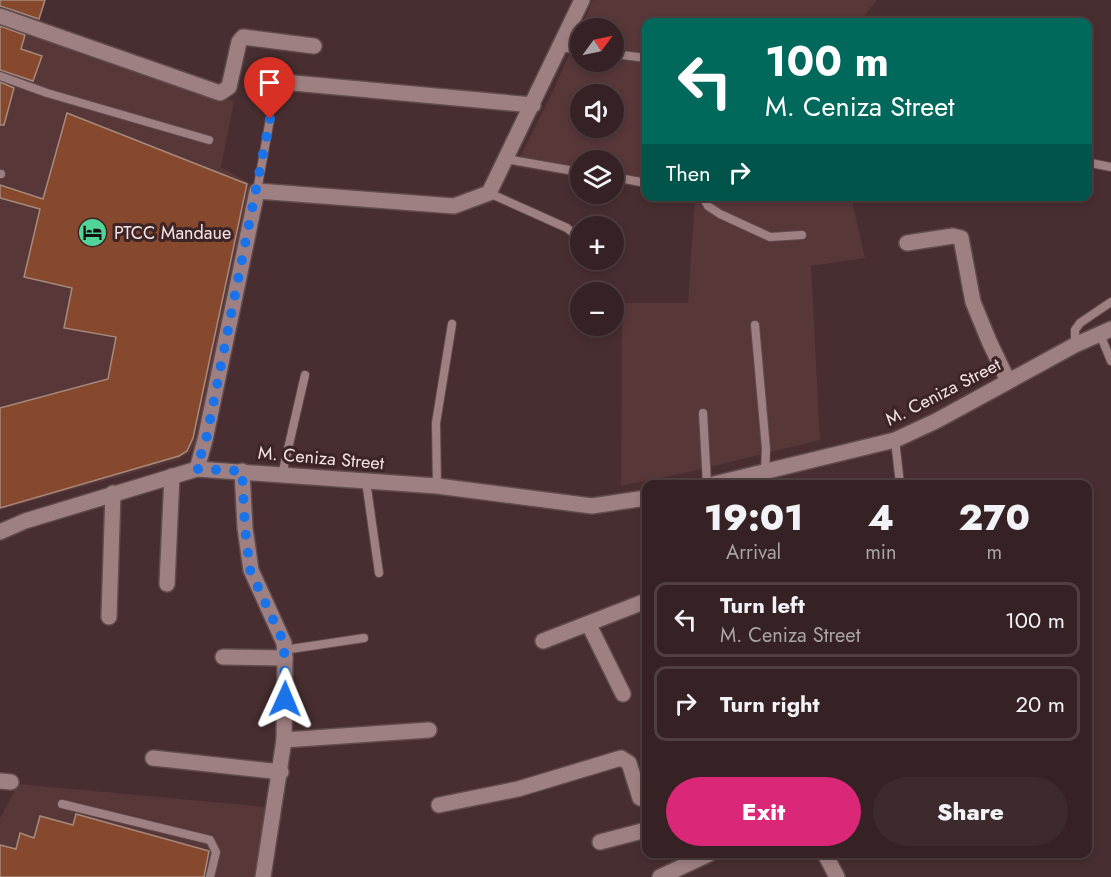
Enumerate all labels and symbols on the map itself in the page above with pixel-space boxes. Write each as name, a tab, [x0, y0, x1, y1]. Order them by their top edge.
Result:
north arrow	[570, 18, 624, 72]
pin	[244, 57, 295, 119]
hotel icon: PTCC Mandaue	[77, 217, 109, 249]
place label: PTCC Mandaue	[114, 220, 231, 246]
street label: M. Ceniza Street	[881, 351, 1006, 432]
street label: M. Ceniza Street	[257, 440, 386, 477]
position arrow	[253, 667, 317, 731]

